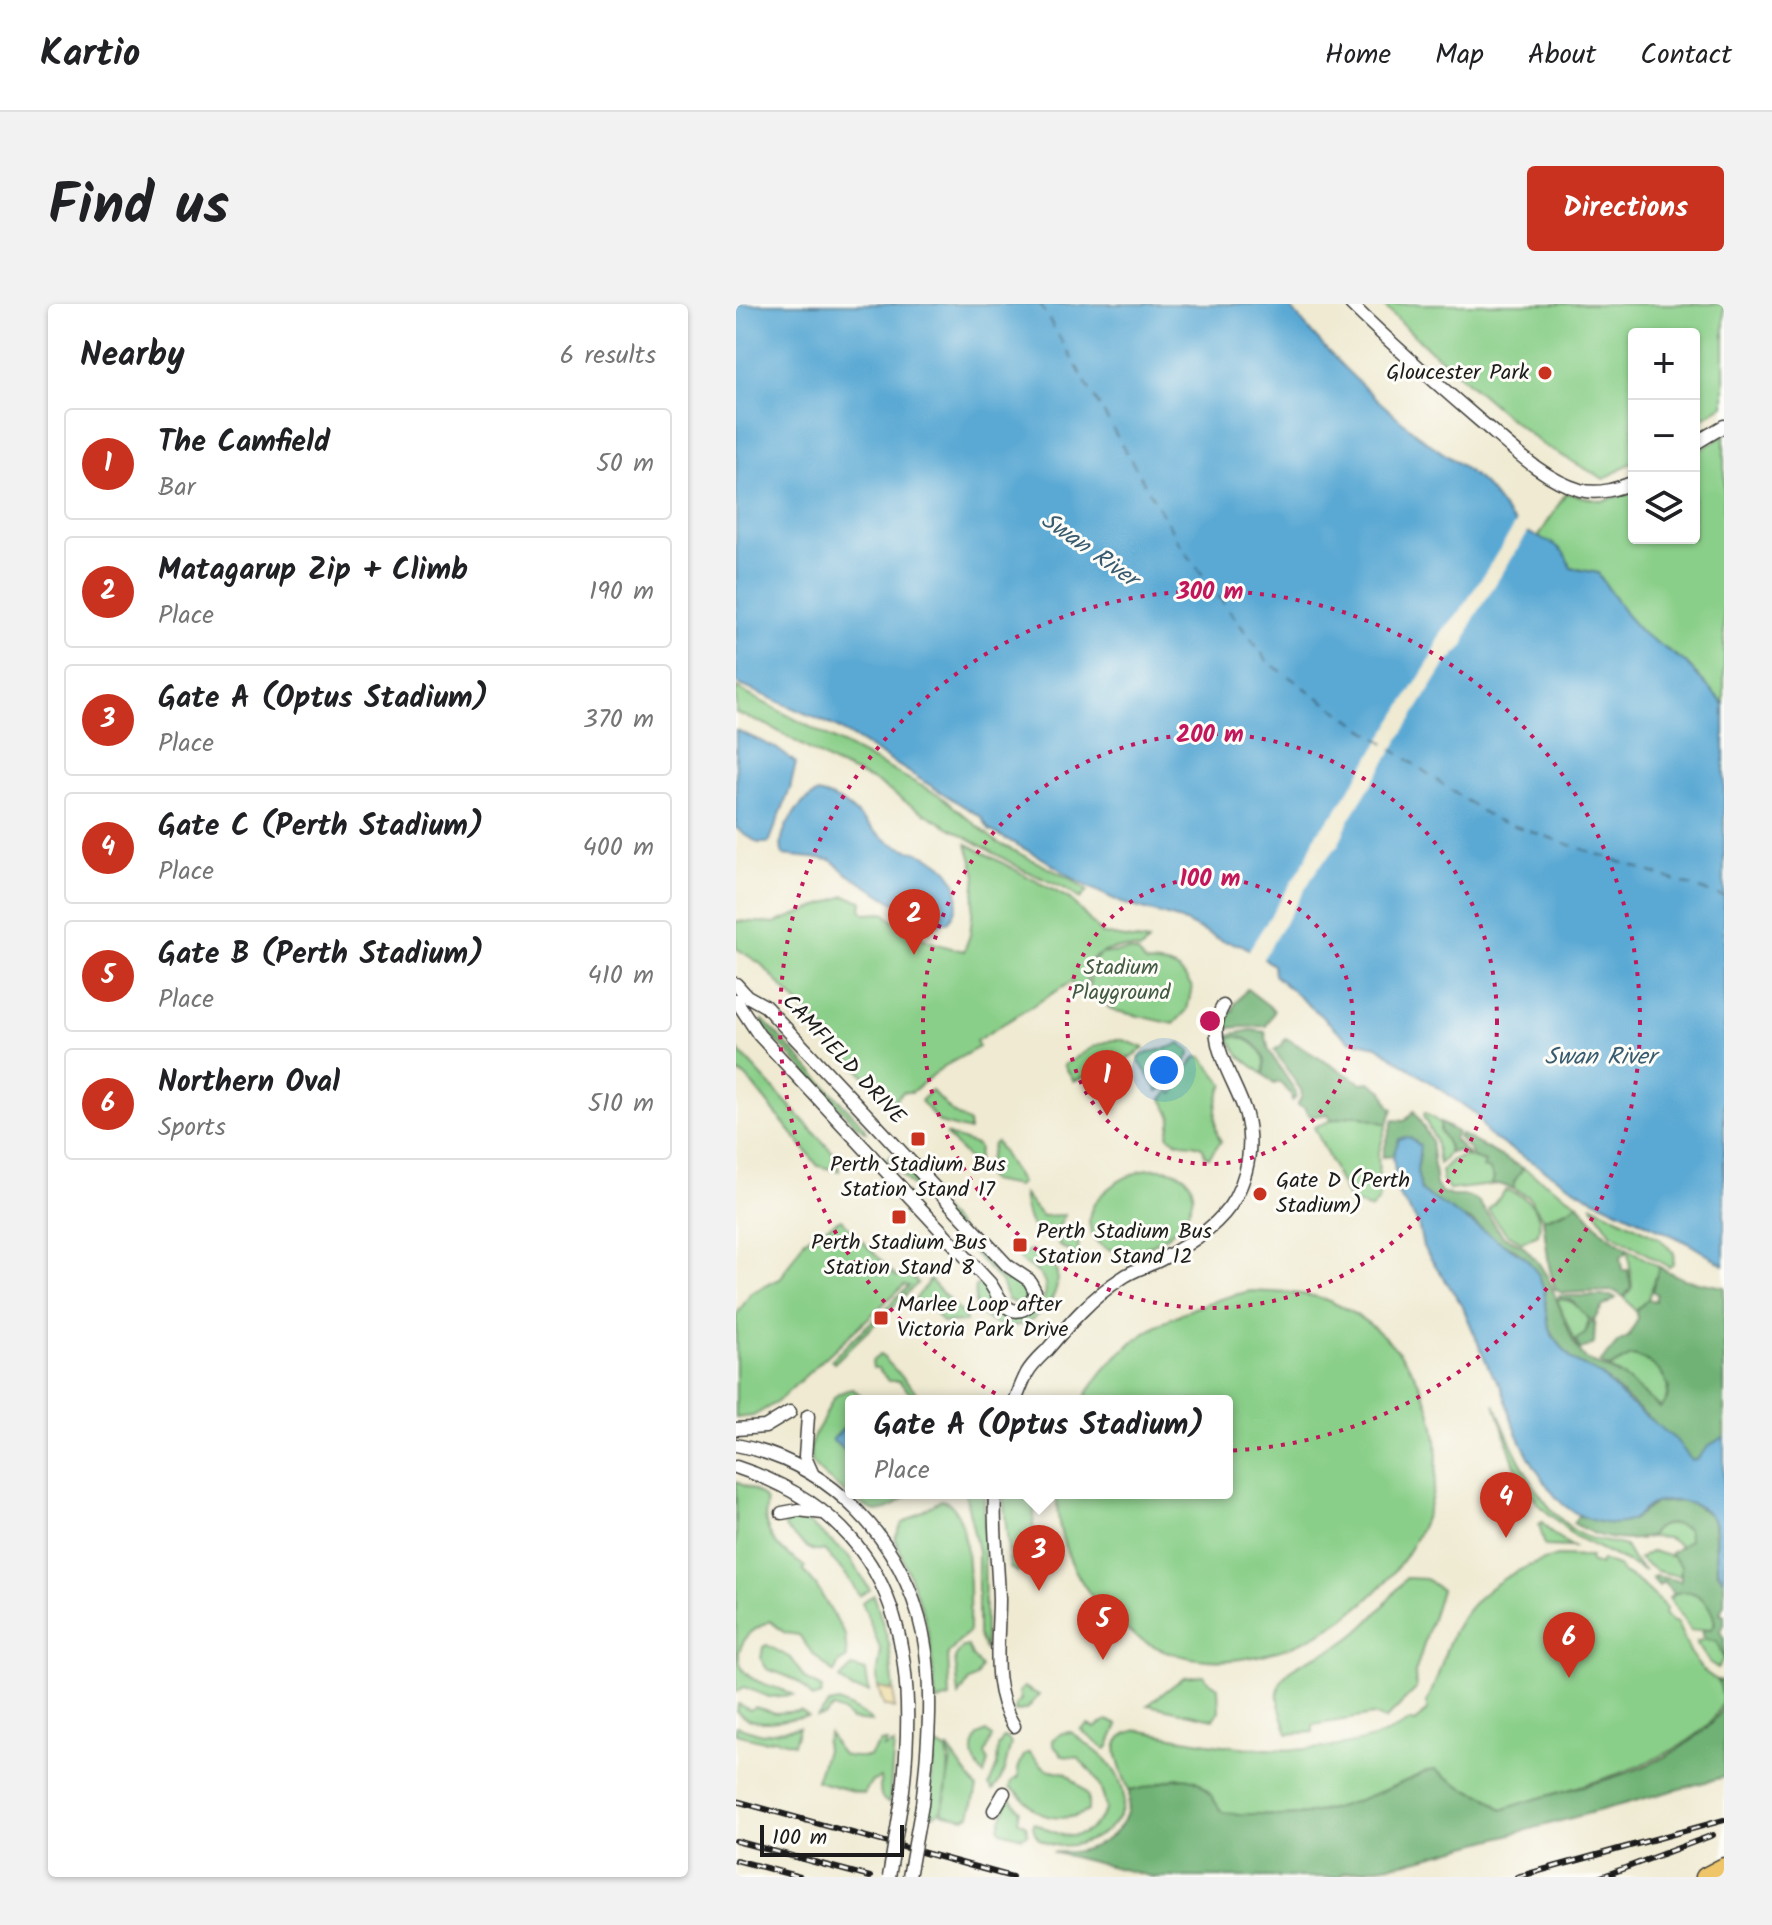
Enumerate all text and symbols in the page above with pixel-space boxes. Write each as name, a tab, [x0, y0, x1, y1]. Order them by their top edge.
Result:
text: Kartio	[40, 25, 140, 85]
text: Home	[1325, 33, 1391, 78]
text: Map	[1435, 33, 1484, 78]
text: About	[1528, 33, 1596, 78]
text: Contact	[1640, 33, 1732, 78]
text: Find us	[48, 163, 229, 253]
button: Directions	[1527, 166, 1724, 251]
map controls	[1628, 328, 1700, 544]
button: +	[1628, 328, 1700, 400]
text: Nearby	[80, 329, 185, 383]
text: 6 results	[560, 335, 656, 377]
place label: Gloucester Park	[1386, 356, 1530, 391]
marker: Gloucester Park	[1536, 364, 1554, 382]
button: −	[1628, 400, 1700, 472]
text: The Camfield	[158, 419, 330, 467]
text: 1	[104, 443, 112, 485]
text: 50 m	[596, 443, 654, 485]
text: Bar	[158, 467, 195, 509]
button: layers	[1628, 472, 1700, 544]
water label: Swan River	[1032, 502, 1150, 601]
text: Matagarup Zip + Climb	[158, 547, 468, 595]
text: 2	[100, 571, 116, 613]
text: 190 m	[589, 571, 654, 613]
text: 300 m	[1176, 573, 1243, 612]
text: Place	[158, 595, 214, 637]
text: Gate A (Optus Stadium)	[158, 675, 489, 723]
text: 3	[101, 699, 115, 741]
text: 370 m	[583, 699, 654, 741]
text: 200 m	[1176, 716, 1244, 755]
text: Place	[158, 723, 214, 765]
text: Gate C (Perth Stadium)	[158, 803, 484, 851]
text: 4	[101, 827, 115, 869]
text: 400 m	[583, 827, 654, 869]
text: Place	[158, 851, 214, 893]
text: 100 m	[1180, 860, 1240, 899]
pin: 2	[888, 889, 940, 955]
text: Gate B (Perth Stadium)	[158, 931, 484, 979]
park label: Stadium Playground	[1072, 951, 1171, 1011]
text: 5	[101, 955, 115, 997]
text: 410 m	[587, 955, 654, 997]
text: Place	[158, 979, 214, 1021]
street label: CAMFIELD DRIVE	[773, 986, 914, 1134]
centre of rings	[1196, 1007, 1224, 1035]
water label: Swan River	[1544, 1038, 1661, 1077]
pin: 1	[1081, 1050, 1133, 1116]
your location	[1144, 1050, 1184, 1090]
text: Northern Oval	[158, 1059, 340, 1107]
text: 6	[101, 1083, 115, 1125]
text: 510 m	[588, 1083, 654, 1125]
text: Sports	[158, 1107, 226, 1149]
marker: Perth Stadium Bus Station Stand 17	[909, 1130, 927, 1148]
place label: Perth Stadium Bus Station Stand 17	[830, 1148, 1007, 1208]
place label: Gate D (Perth Stadium)	[1276, 1164, 1410, 1224]
marker: Gate D (Perth Stadium)	[1251, 1185, 1269, 1203]
marker: Perth Stadium Bus Station Stand 8	[890, 1208, 908, 1226]
place label: Perth Stadium Bus Station Stand 12	[1036, 1215, 1212, 1275]
place label: Perth Stadium Bus Station Stand 8	[811, 1226, 988, 1286]
marker: Perth Stadium Bus Station Stand 12	[1011, 1236, 1029, 1254]
place label: Marlee Loop after Victoria Park Drive	[897, 1288, 1069, 1348]
marker: Marlee Loop after Victoria Park Drive	[872, 1309, 890, 1327]
popup	[845, 1395, 1233, 1499]
text: Gate A (Optus Stadium)	[874, 1402, 1204, 1450]
text: Place	[874, 1450, 930, 1492]
pin: 4	[1480, 1472, 1532, 1538]
pin: 3	[1013, 1525, 1065, 1591]
pin: 5	[1077, 1594, 1129, 1660]
pin: 6	[1543, 1612, 1595, 1678]
scale bar	[760, 1821, 904, 1857]
text: 100 m	[772, 1821, 827, 1856]

